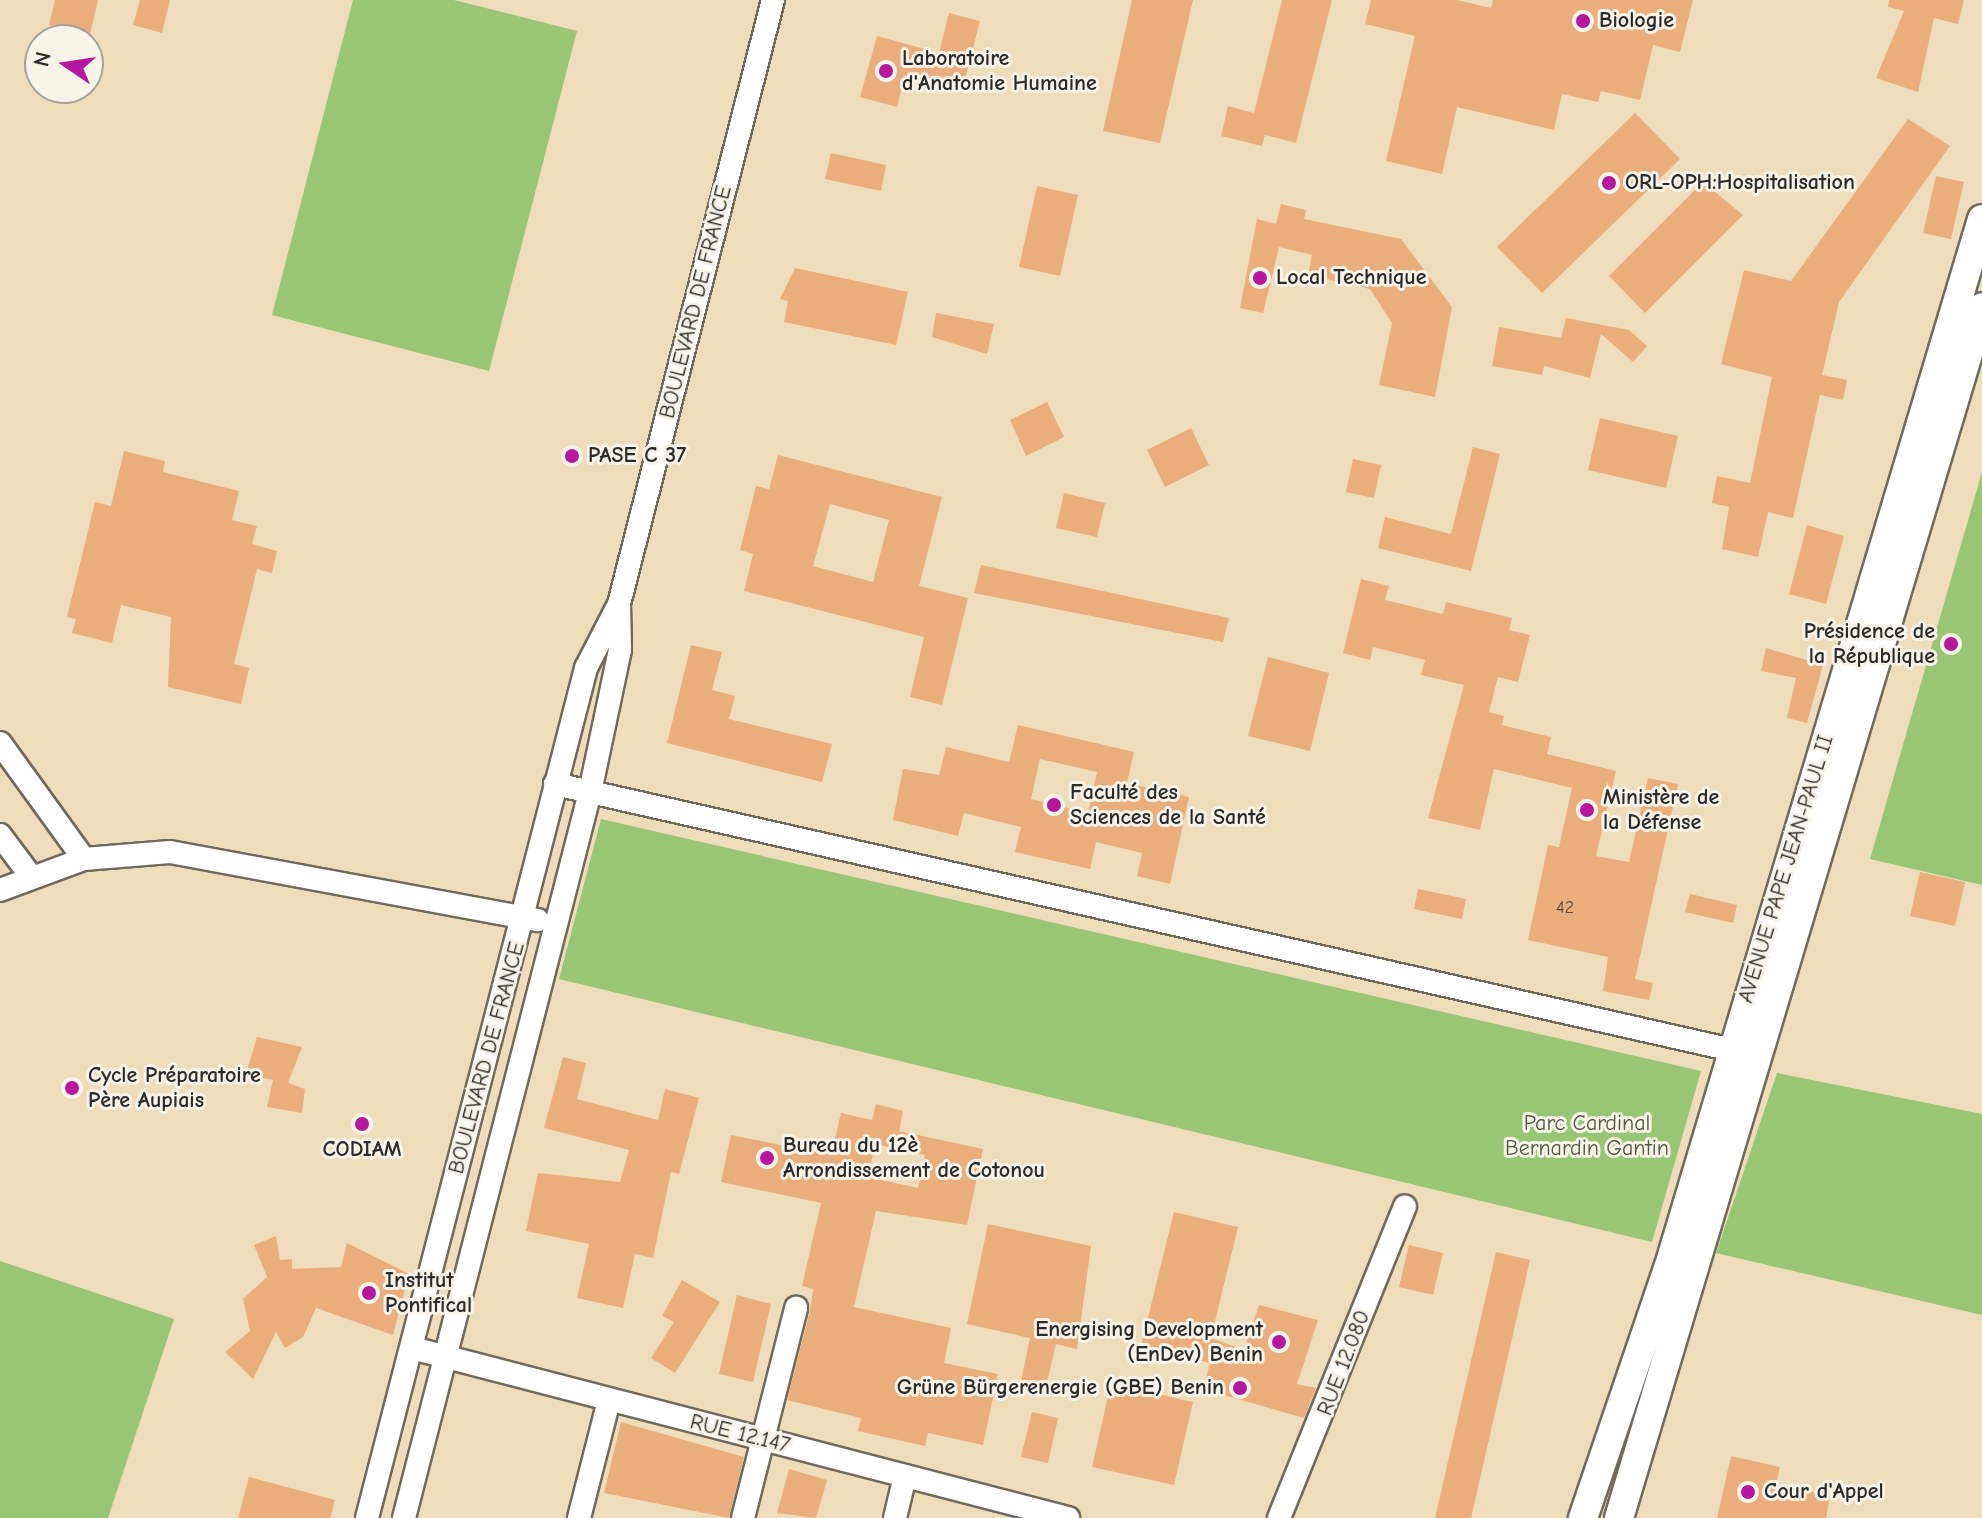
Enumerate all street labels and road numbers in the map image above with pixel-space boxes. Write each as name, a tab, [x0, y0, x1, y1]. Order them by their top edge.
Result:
street label: BOULEVARD DE FRANCE	[654, 183, 738, 421]
street label: AVENUE PAPE JEAN-PAUL II	[1733, 732, 1839, 1006]
street label: BOULEVARD DE FRANCE	[443, 939, 531, 1177]
street label: RUE 12.080	[1312, 1307, 1376, 1419]
street label: RUE 12.147	[687, 1409, 793, 1459]

